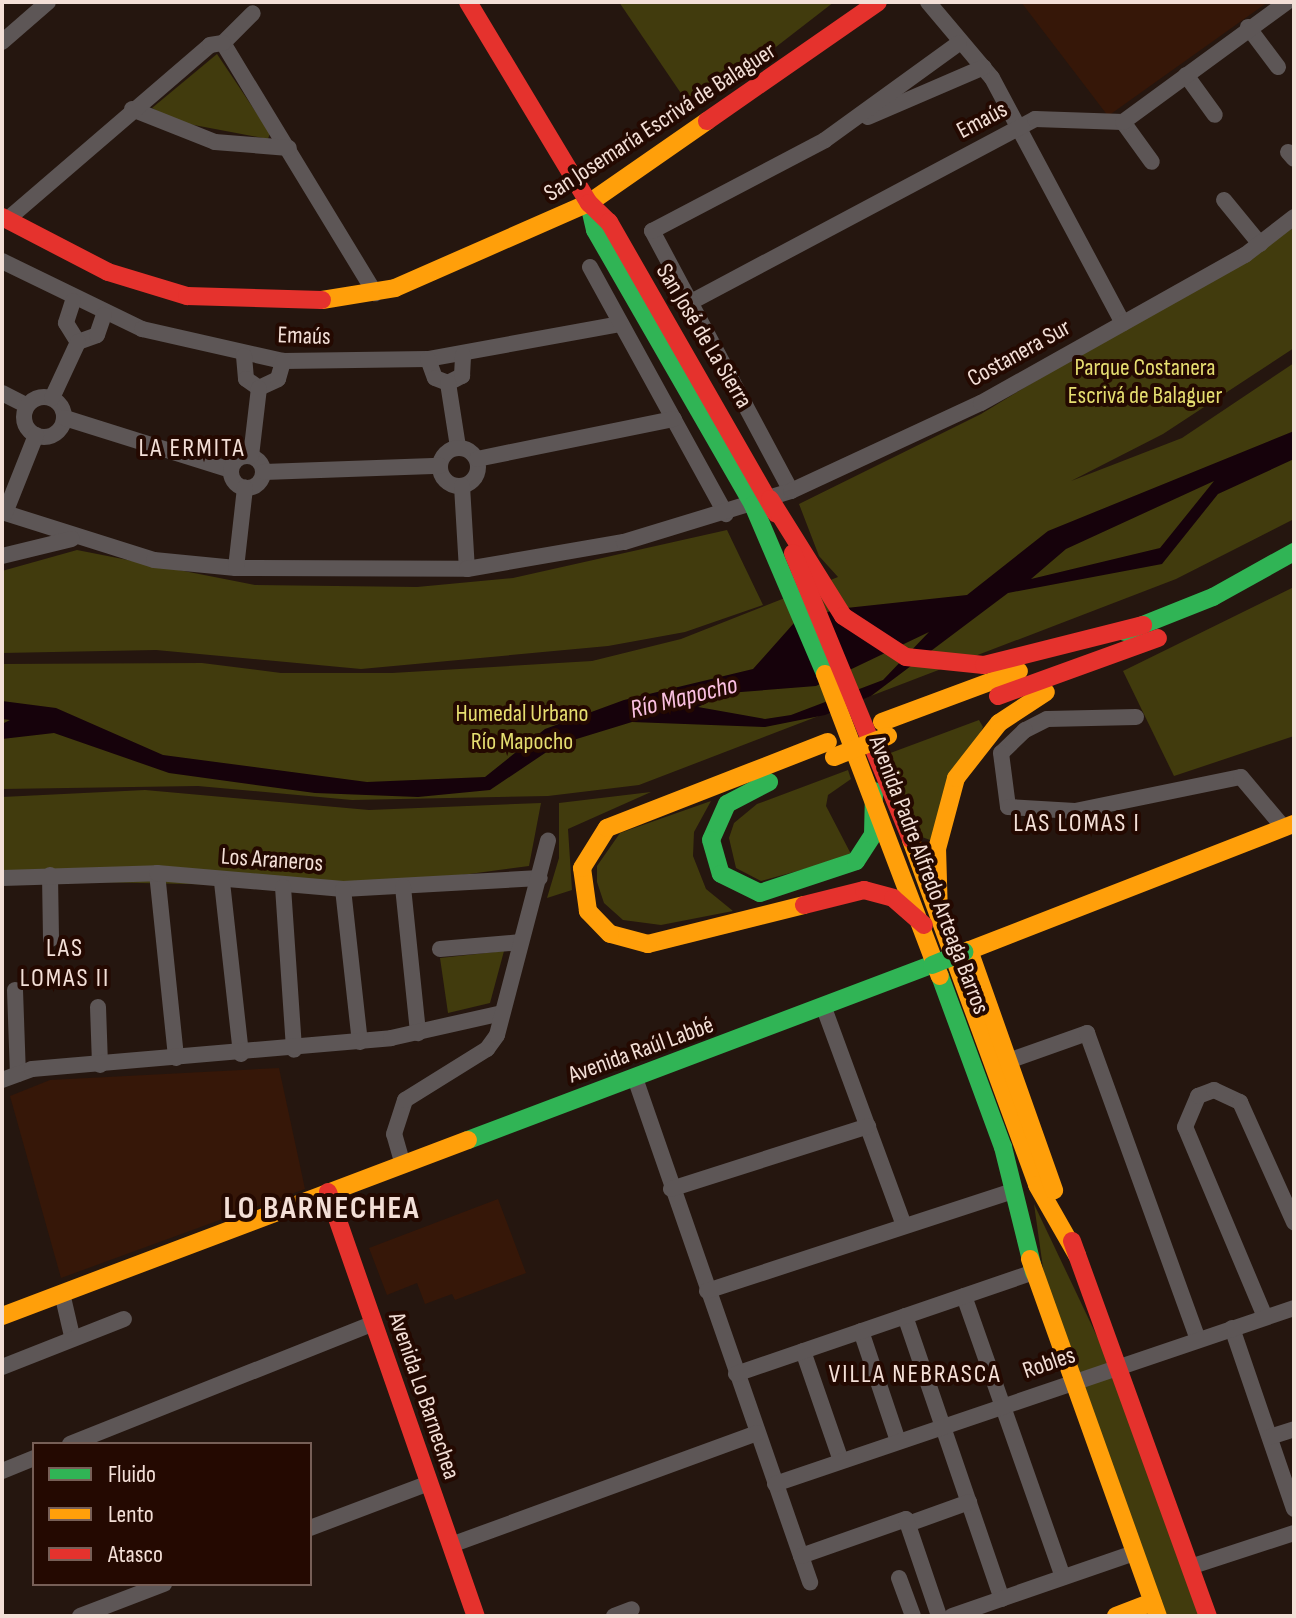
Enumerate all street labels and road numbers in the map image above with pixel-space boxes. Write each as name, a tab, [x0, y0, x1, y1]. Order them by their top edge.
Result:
street label: San Josemaría Escrivá de Balaguer	[539, 36, 781, 208]
street label: Emaús	[952, 95, 1012, 145]
street label: San José de La Sierra	[650, 259, 758, 413]
street label: Costanera Sur	[963, 313, 1075, 393]
street label: Emaús	[277, 321, 331, 351]
street label: Avenida Padre Alfredo Arteaga Barros	[863, 732, 995, 1018]
street label: Los Araneros	[220, 842, 324, 878]
street label: Avenida Raúl Labbé	[564, 1010, 718, 1090]
street label: Avenida Lo Barnechea	[382, 1309, 466, 1483]
street label: Robles	[1019, 1341, 1079, 1385]

